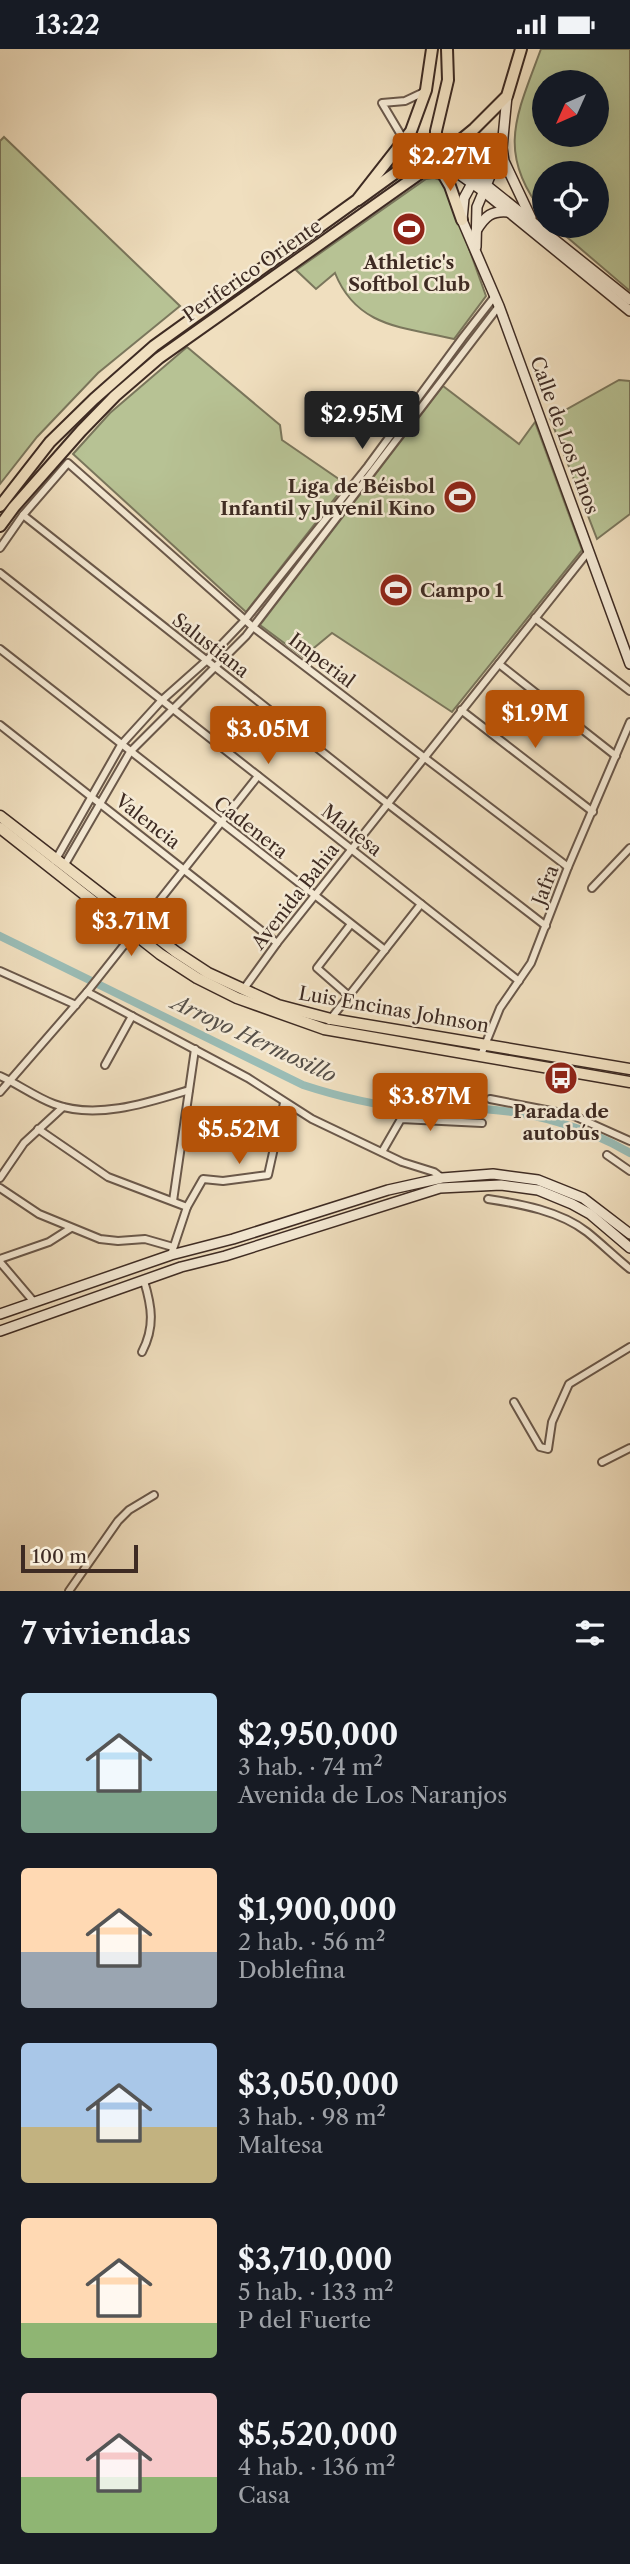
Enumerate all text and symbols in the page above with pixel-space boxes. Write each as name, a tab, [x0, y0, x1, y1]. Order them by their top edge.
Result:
text: 13:22	[35, 9, 100, 41]
north arrow	[532, 70, 609, 147]
map controls	[532, 70, 609, 238]
pin: $2.27M	[393, 134, 507, 193]
text: $2.27M	[409, 142, 491, 170]
button: locate	[532, 161, 609, 238]
sports icon: Athletic's Softbol Club	[390, 210, 428, 248]
street label: Periferico Oriente	[179, 214, 326, 327]
place label: Athletic's Softbol Club	[348, 251, 470, 296]
street label: Calle de Los Pinos	[525, 353, 604, 517]
pin: $2.95M	[305, 391, 419, 451]
text: $2.95M	[320, 400, 404, 428]
place label: Liga de Béisbol Infantil y Juvenil Kino	[220, 475, 435, 520]
sports icon: Liga de Béisbol Infantil y Juvenil Kino	[441, 478, 479, 516]
sports icon: Campo 1	[377, 571, 415, 609]
place label: Campo 1	[420, 579, 504, 602]
street label: Salustiana	[168, 608, 254, 683]
street label: Imperial	[284, 628, 360, 693]
pin: $1.9M	[486, 691, 584, 750]
text: $1.9M	[501, 699, 569, 727]
pin: $3.05M	[211, 707, 325, 766]
text: $3.05M	[226, 715, 310, 743]
street label: Valencia	[110, 788, 185, 854]
street label: Cadenera	[209, 791, 292, 863]
street label: Maltesa	[317, 800, 386, 861]
street label: Avenida Bahia	[246, 839, 344, 955]
street label: Jafra	[526, 862, 564, 911]
pin: $3.71M	[74, 899, 188, 958]
text: $3.71M	[92, 907, 170, 935]
street label: Luis Encinas Johnson	[297, 981, 491, 1038]
water label: Arroyo Hermosillo	[165, 988, 341, 1088]
bus stop icon: Parada de autobús	[542, 1059, 580, 1097]
pin: $3.87M	[373, 1073, 487, 1133]
text: $3.87M	[389, 1082, 471, 1110]
place label: Parada de autobús	[513, 1100, 609, 1145]
pin: $5.52M	[182, 1107, 296, 1166]
text: $5.52M	[198, 1115, 280, 1143]
scale bar	[21, 1542, 138, 1574]
text: 100 m	[32, 1545, 87, 1568]
icon: filters	[571, 1614, 609, 1652]
text: 7 viviendas	[21, 1615, 191, 1652]
text: $2,950,000	[238, 1716, 398, 1753]
icon: home	[77, 1721, 161, 1805]
text: 3 hab. · 74 m²	[238, 1753, 383, 1781]
text: Avenida de Los Naranjos	[238, 1781, 507, 1809]
text: $1,900,000	[238, 1891, 397, 1928]
icon: home	[77, 1896, 161, 1980]
text: 2 hab. · 56 m²	[238, 1928, 385, 1956]
text: Doblefina	[238, 1956, 345, 1984]
text: $3,050,000	[238, 2066, 399, 2103]
icon: home	[77, 2071, 161, 2155]
text: 3 hab. · 98 m²	[238, 2103, 386, 2131]
text: Maltesa	[238, 2131, 323, 2159]
text: $3,710,000	[238, 2241, 392, 2278]
icon: home	[77, 2246, 161, 2330]
text: 5 hab. · 133 m²	[238, 2278, 394, 2306]
text: P del Fuerte	[238, 2306, 371, 2334]
text: $5,520,000	[238, 2416, 398, 2453]
icon: home	[77, 2421, 161, 2505]
text: 4 hab. · 136 m²	[238, 2453, 395, 2481]
text: Casa	[238, 2481, 290, 2509]

